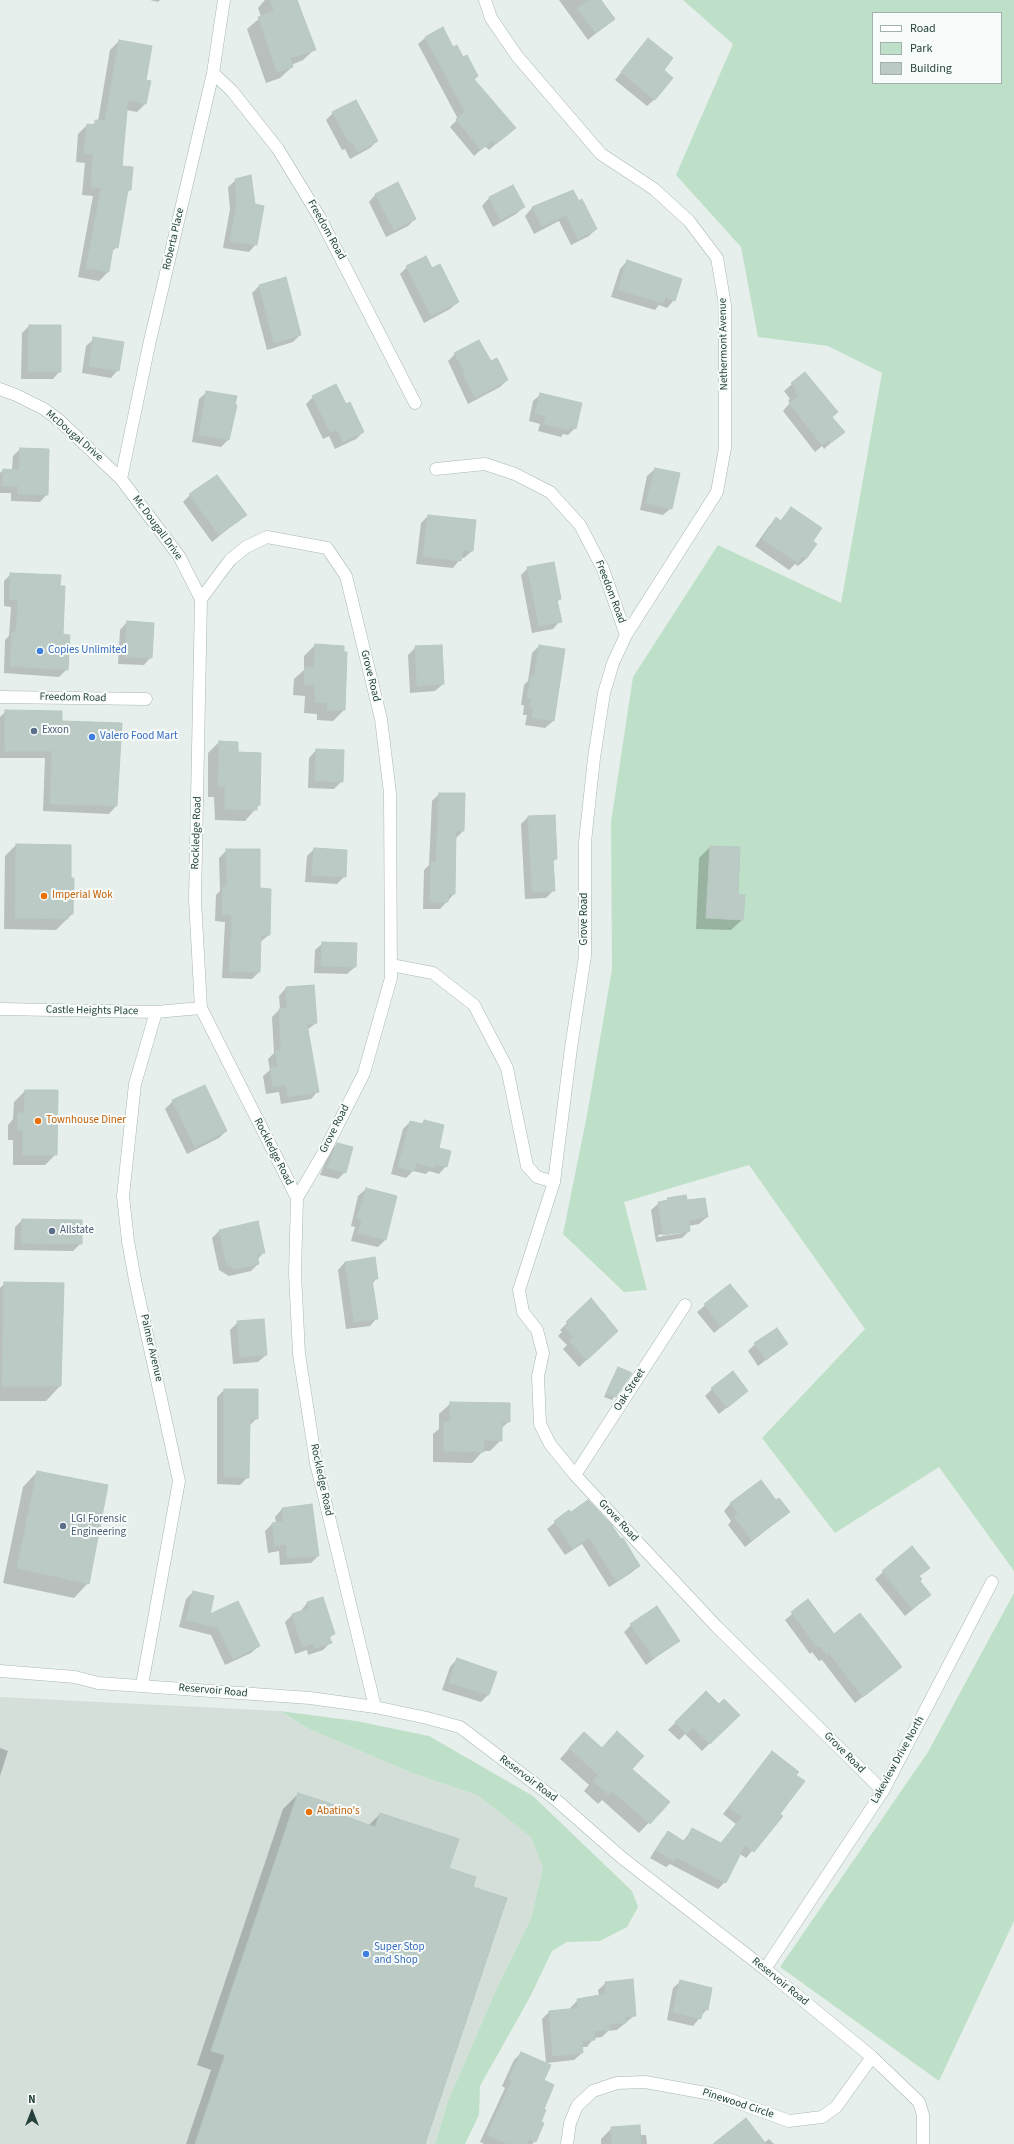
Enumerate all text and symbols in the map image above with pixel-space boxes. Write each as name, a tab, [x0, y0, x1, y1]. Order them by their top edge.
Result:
legend	[872, 12, 1002, 84]
text: Road	[910, 20, 936, 37]
text: Park	[910, 40, 932, 57]
text: Building	[910, 60, 952, 77]
street label: Freedom Road	[304, 198, 348, 262]
street label: Roberta Place	[160, 207, 188, 271]
street label: Nethermont Avenue	[717, 298, 731, 390]
street label: McDougal Drive	[43, 408, 105, 464]
street label: Mc Dougall Drive	[129, 493, 185, 563]
street label: Freedom Road	[592, 558, 628, 626]
place label: Copies Unlimited	[48, 644, 127, 658]
marker: Copies Unlimited	[35, 646, 45, 656]
street label: Grove Road	[357, 649, 383, 703]
street label: Freedom Road	[39, 691, 107, 705]
place label: Exxon	[42, 724, 69, 738]
marker: Exxon	[29, 726, 39, 736]
place label: Valero Food Mart	[100, 730, 178, 744]
marker: Valero Food Mart	[87, 732, 97, 742]
street label: Rockledge Road	[189, 796, 205, 870]
place label: Imperial Wok	[52, 889, 113, 903]
marker: Imperial Wok	[39, 891, 49, 901]
street label: Grove Road	[578, 893, 592, 945]
street label: Castle Heights Place	[46, 1004, 138, 1018]
street label: Grove Road	[317, 1102, 353, 1156]
place label: Townhouse Diner	[46, 1114, 126, 1128]
marker: Townhouse Diner	[33, 1116, 43, 1126]
street label: Rockledge Road	[250, 1116, 296, 1188]
place label: Allstate	[60, 1224, 94, 1238]
marker: Allstate	[47, 1226, 57, 1236]
street label: Palmer Avenue	[137, 1313, 165, 1383]
street label: Oak Street	[611, 1366, 649, 1414]
street label: Rockledge Road	[307, 1443, 335, 1517]
street label: Grove Road	[595, 1497, 641, 1545]
place label: LGI Forensic Engineering	[71, 1513, 127, 1539]
marker: LGI Forensic Engineering	[58, 1521, 68, 1531]
street label: Reservoir Road	[178, 1681, 248, 1701]
street label: Lakeview Drive North	[869, 1714, 927, 1806]
street label: Grove Road	[821, 1730, 867, 1776]
street label: Reservoir Road	[496, 1753, 560, 1805]
place label: Abatino's	[317, 1805, 360, 1819]
marker: Abatino's	[304, 1807, 314, 1817]
place label: Super Stop and Shop	[374, 1941, 425, 1967]
marker: Super Stop and Shop	[361, 1949, 371, 1959]
street label: Reservoir Road	[749, 1955, 811, 2009]
street label: Pinewood Circle	[701, 2086, 775, 2122]
north arrow	[12, 2092, 52, 2132]
text: N	[28, 2092, 36, 2107]

